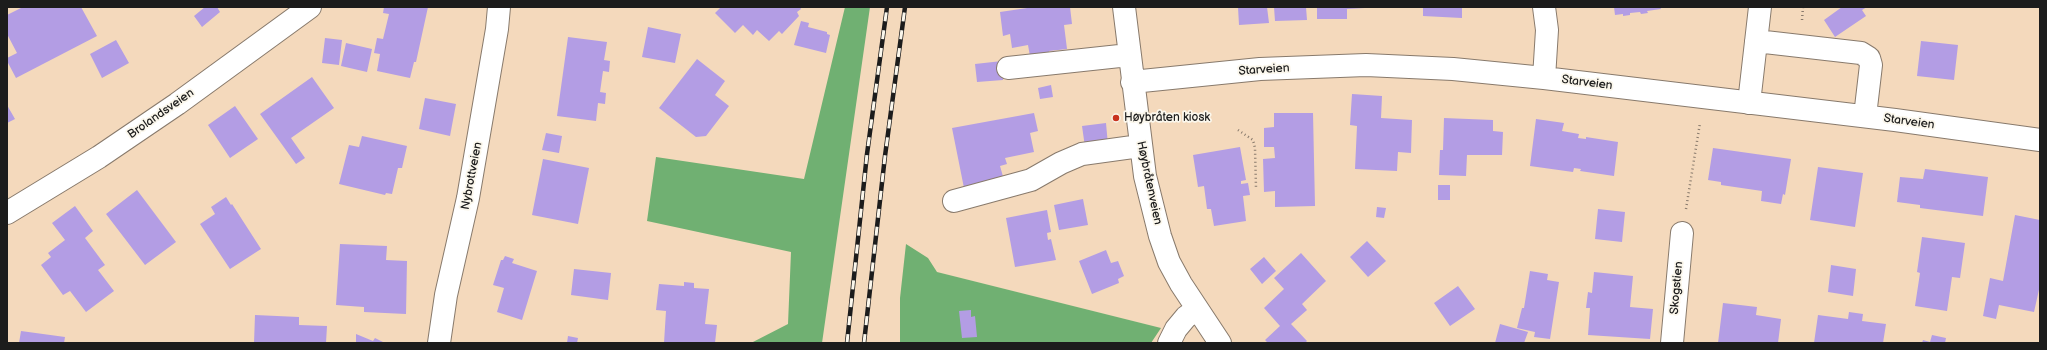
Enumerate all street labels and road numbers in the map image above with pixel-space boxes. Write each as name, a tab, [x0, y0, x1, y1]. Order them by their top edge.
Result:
street label: Starveien	[1238, 61, 1290, 79]
street label: Starveien	[1561, 73, 1613, 93]
street label: Brolandsveien	[125, 86, 197, 142]
street label: Starveien	[1883, 111, 1935, 133]
street label: Høybråtenveien	[1133, 140, 1165, 226]
street label: Nybrottveien	[458, 141, 486, 211]
street label: Skogstien	[1668, 261, 1686, 315]

